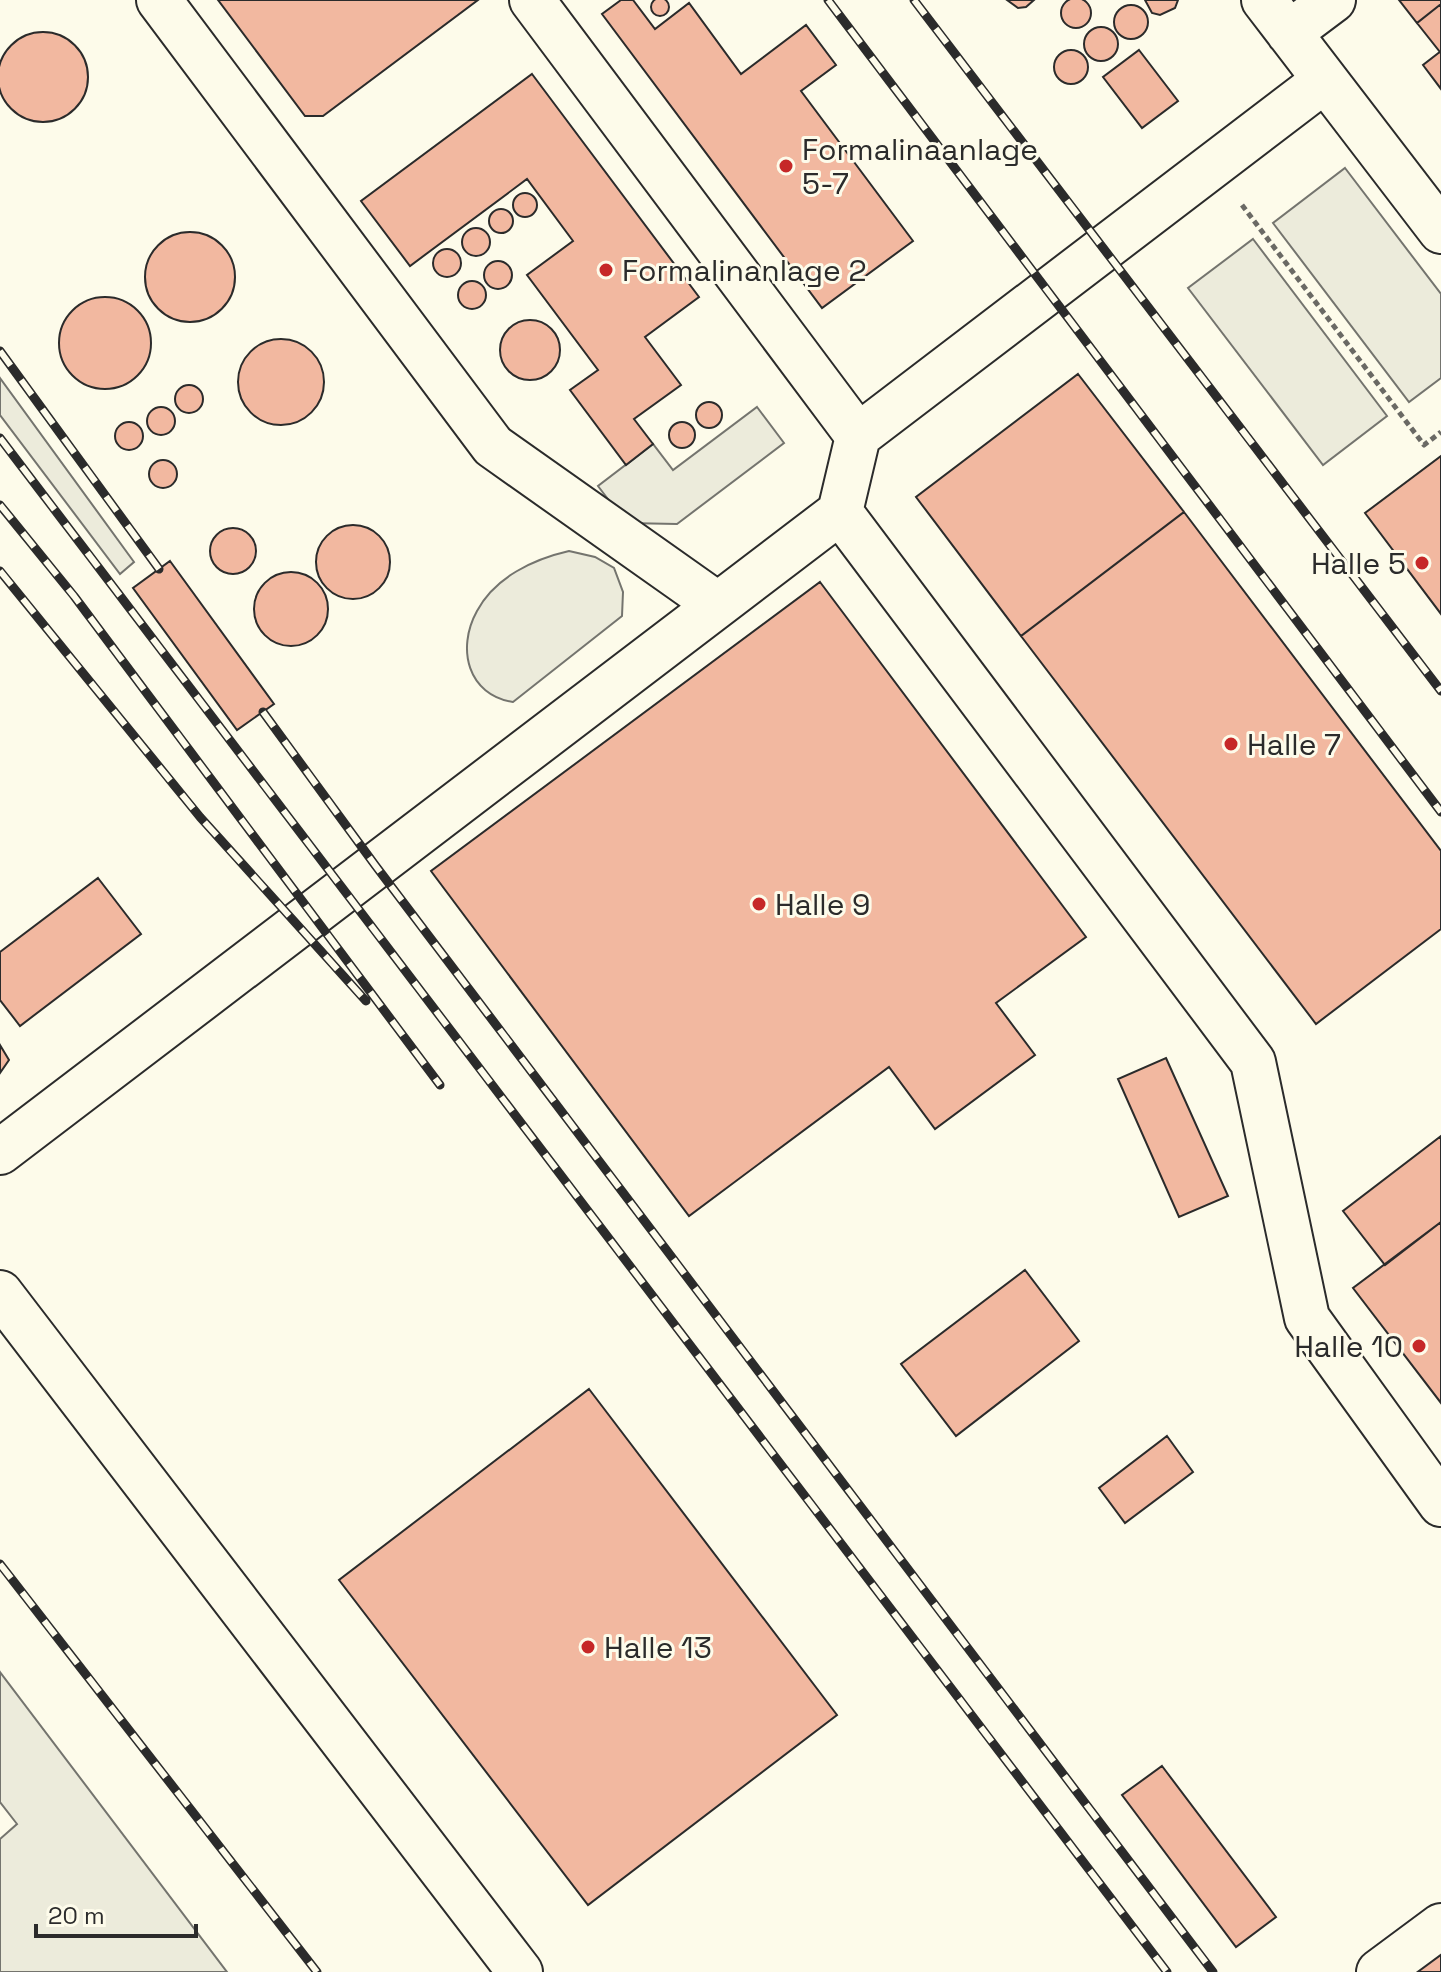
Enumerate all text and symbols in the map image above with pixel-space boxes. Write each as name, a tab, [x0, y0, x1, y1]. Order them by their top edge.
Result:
place label: Formalinaanlage 5-7	[802, 130, 1038, 203]
marker: Formalinaanlage 5-7	[777, 157, 795, 175]
place label: Formalinanlage 2	[622, 251, 867, 290]
marker: Formalinanlage 2	[597, 261, 615, 279]
place label: Halle 5	[1311, 544, 1406, 583]
marker: Halle 5	[1413, 554, 1431, 572]
place label: Halle 7	[1247, 725, 1341, 764]
marker: Halle 7	[1222, 735, 1240, 753]
place label: Halle 9	[775, 885, 870, 924]
marker: Halle 9	[750, 895, 768, 913]
place label: Halle 10	[1294, 1327, 1403, 1366]
marker: Halle 10	[1410, 1337, 1428, 1355]
place label: Halle 13	[604, 1628, 712, 1667]
marker: Halle 13	[579, 1638, 597, 1656]
scale bar	[36, 1888, 196, 1938]
text: 20 m	[48, 1900, 105, 1931]

